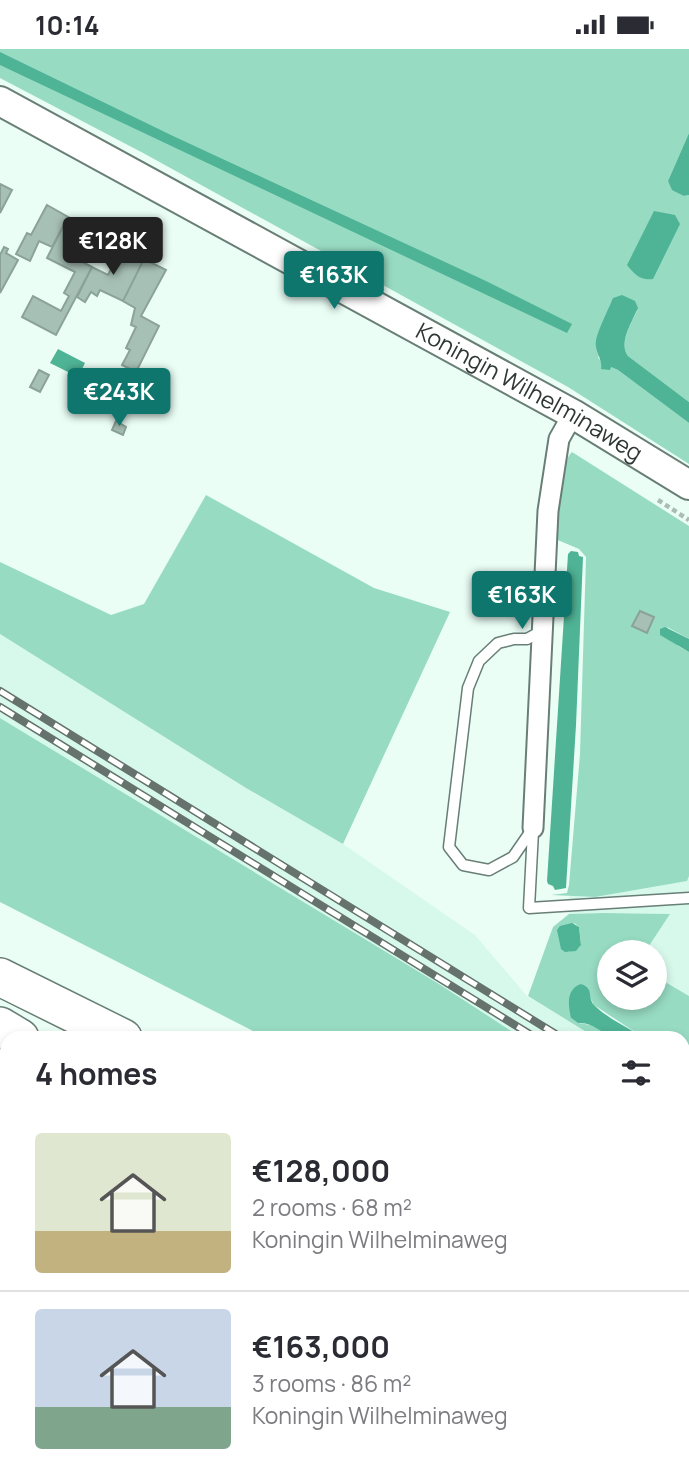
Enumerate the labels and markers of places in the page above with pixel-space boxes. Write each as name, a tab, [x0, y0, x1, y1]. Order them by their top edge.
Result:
pin: €128K	[64, 217, 162, 277]
pin: €163K	[285, 251, 383, 311]
pin: €243K	[70, 369, 168, 428]
pin: €163K	[473, 571, 571, 631]

